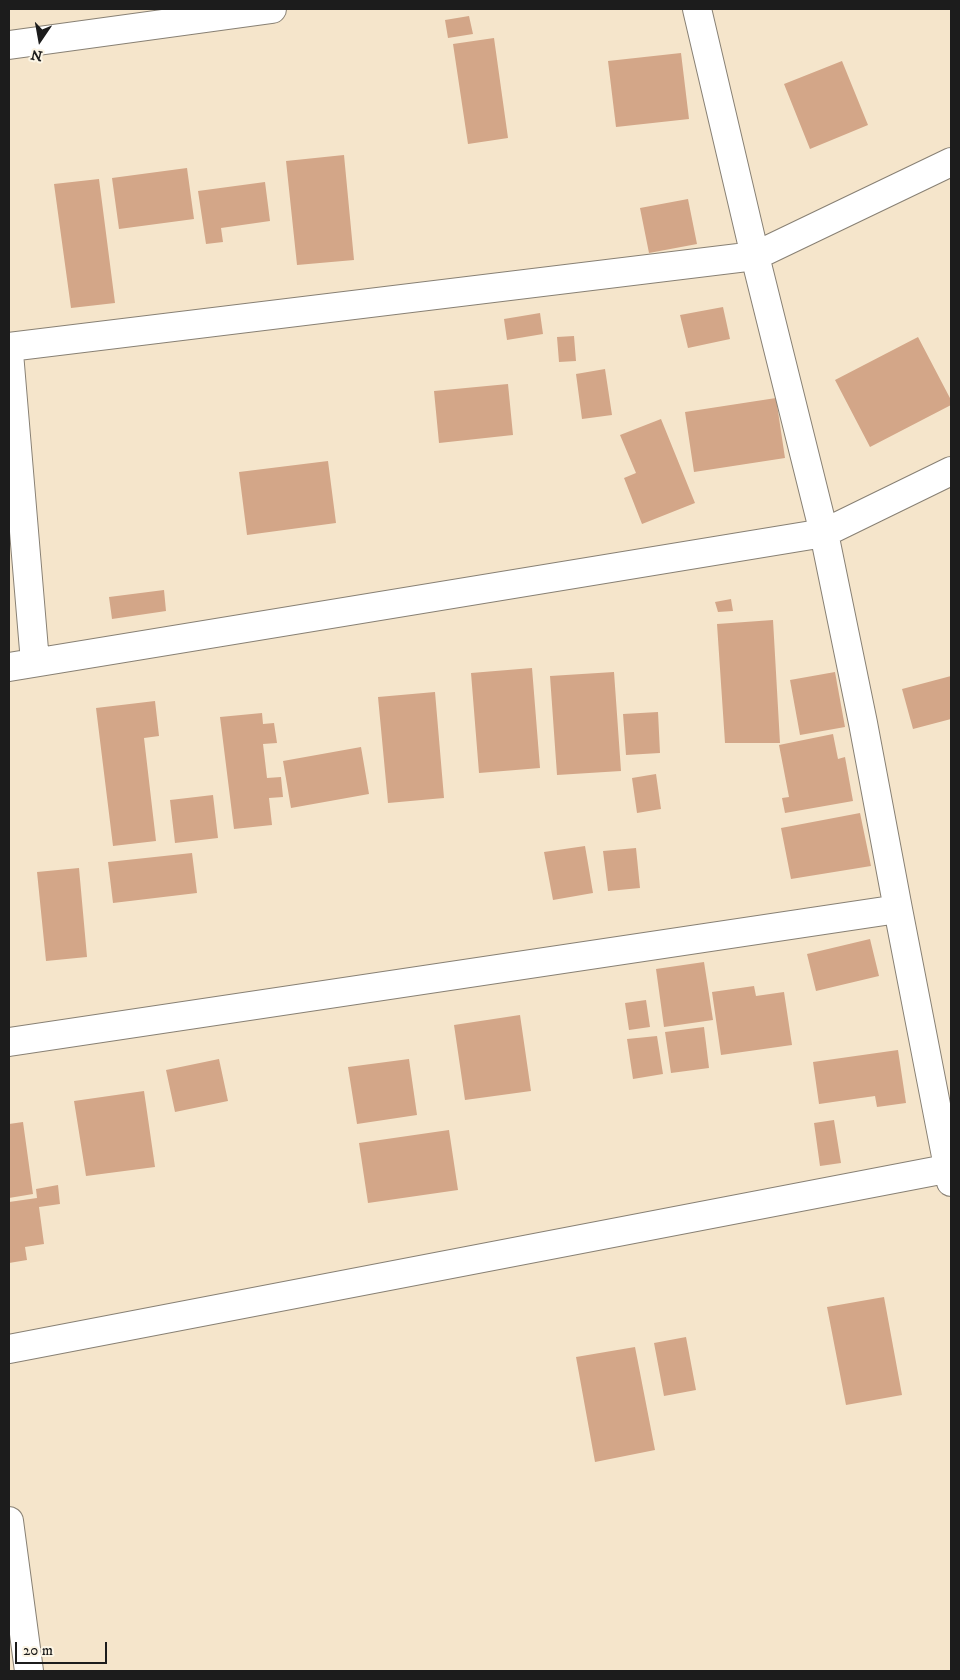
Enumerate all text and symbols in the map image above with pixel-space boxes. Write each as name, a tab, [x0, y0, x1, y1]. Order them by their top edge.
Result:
north arrow	[15, 15, 65, 65]
text: N	[29, 45, 44, 65]
scale bar	[18, 1632, 110, 1664]
text: 20 m	[23, 1641, 53, 1660]

